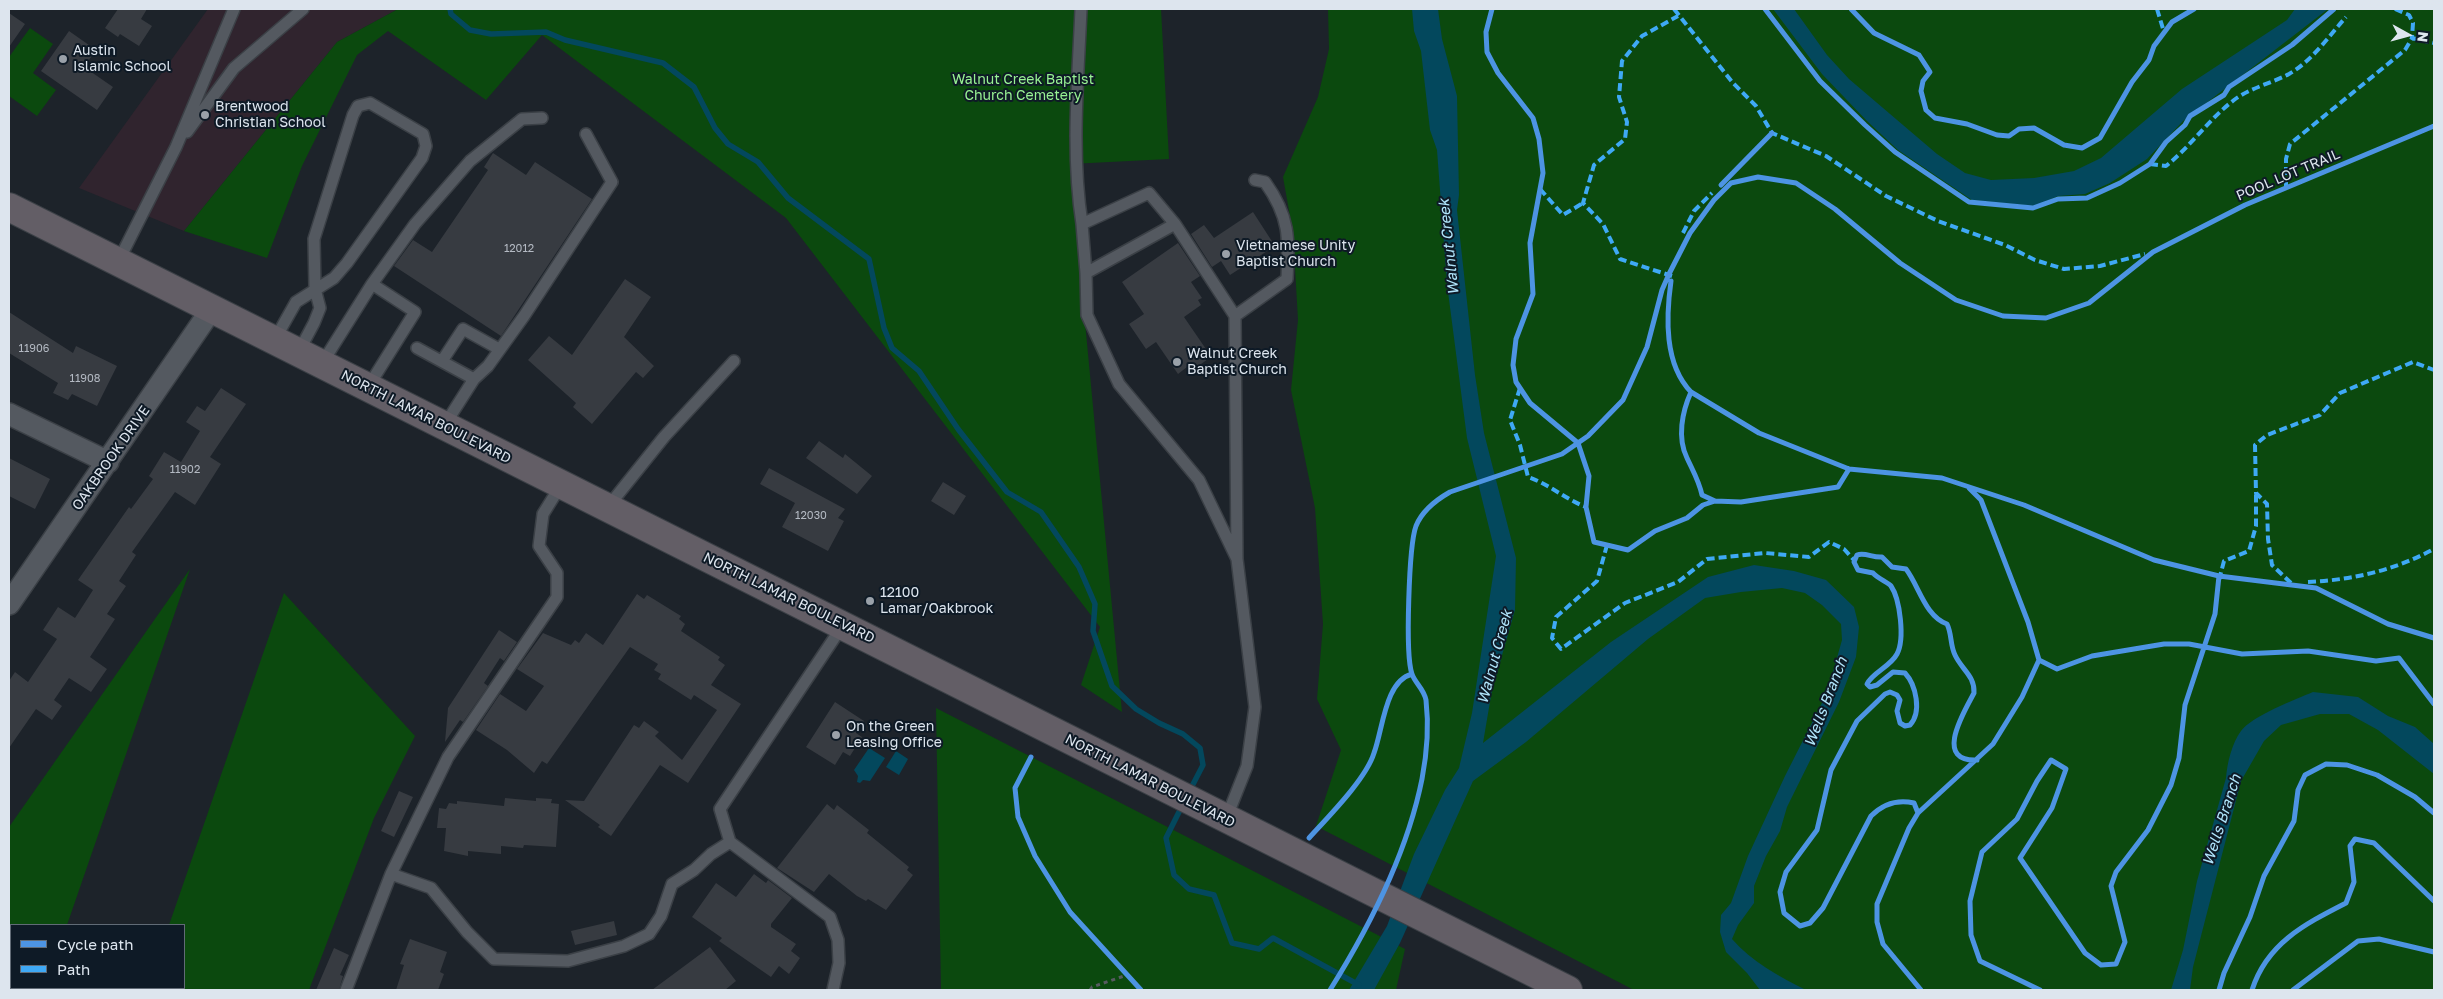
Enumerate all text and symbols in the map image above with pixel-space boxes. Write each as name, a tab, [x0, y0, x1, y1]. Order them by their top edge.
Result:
north arrow	[2383, 10, 2433, 60]
text: N	[2414, 31, 2432, 43]
place label: Austin Islamic School	[73, 43, 171, 75]
marker: Austin Islamic School	[57, 53, 69, 65]
park label: Walnut Creek Baptist Church Cemetery	[952, 72, 1094, 104]
place label: Brentwood Christian School	[215, 99, 326, 132]
marker: Brentwood Christian School	[199, 109, 211, 121]
street label: POOL LOT TRAIL	[2234, 146, 2342, 204]
water label: Walnut Creek	[1435, 198, 1463, 296]
place label: Vietnamese Unity Baptist Church	[1236, 238, 1355, 270]
house number: 12012	[504, 242, 534, 256]
marker: Vietnamese Unity Baptist Church	[1220, 248, 1232, 260]
house number: 11906	[19, 342, 49, 356]
place label: Walnut Creek Baptist Church	[1187, 346, 1287, 378]
marker: Walnut Creek Baptist Church	[1171, 356, 1183, 368]
street label: NORTH LAMAR BOULEVARD	[338, 367, 514, 467]
house number: 11908	[70, 372, 100, 386]
street label: OAKBROOK DRIVE	[69, 403, 153, 513]
house number: 11902	[170, 463, 200, 477]
house number: 12030	[795, 509, 827, 523]
street label: NORTH LAMAR BOULEVARD	[700, 549, 878, 647]
place label: 12100 Lamar/Oakbrook	[880, 585, 993, 618]
marker: 12100 Lamar/Oakbrook	[864, 595, 876, 607]
water label: Walnut Creek	[1474, 608, 1516, 706]
water label: Wells Branch	[1801, 655, 1851, 749]
place label: On the Green Leasing Office	[846, 719, 942, 752]
marker: On the Green Leasing Office	[830, 729, 842, 741]
street label: NORTH LAMAR BOULEVARD	[1062, 731, 1238, 831]
water label: Wells Branch	[2199, 772, 2245, 868]
legend	[10, 924, 185, 989]
text: Cycle path	[57, 935, 133, 953]
text: Path	[57, 960, 90, 978]

